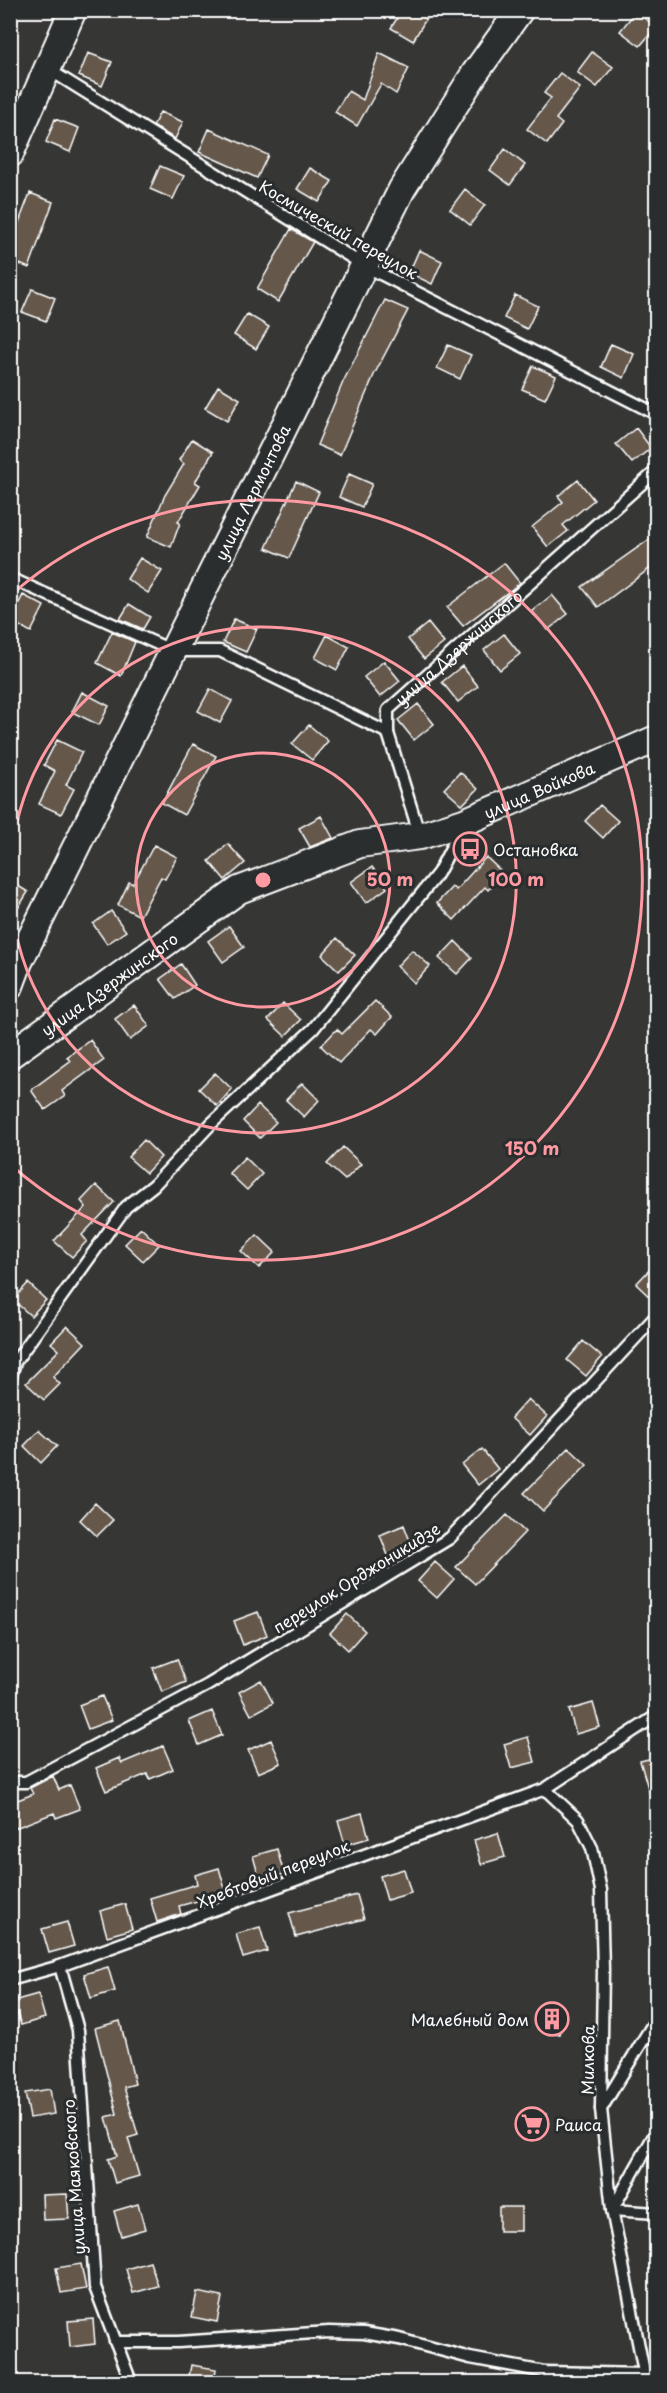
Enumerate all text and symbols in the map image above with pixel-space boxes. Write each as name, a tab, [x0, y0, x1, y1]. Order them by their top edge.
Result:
street label: Космический переулок	[255, 174, 423, 285]
street label: улица Лермонтова	[208, 420, 296, 564]
street label: улица Дзержинского	[389, 584, 527, 711]
street label: улица Войкова	[480, 755, 598, 824]
bus stop icon: Остановка	[452, 831, 488, 867]
place label: Остановка	[493, 837, 578, 861]
text: 50 m	[367, 865, 413, 892]
text: 100 m	[488, 865, 544, 892]
centre of rings	[253, 870, 273, 890]
street label: улица Дзержинского	[36, 926, 182, 1041]
text: 150 m	[505, 1134, 559, 1161]
street label: переулок Орджоникидзе	[268, 1516, 444, 1638]
street label: Хребтовый переулок	[193, 1833, 353, 1913]
building icon: Малебный дом	[534, 2001, 570, 2037]
place label: Малебный дом	[411, 2007, 529, 2031]
street label: Милкова	[574, 2025, 600, 2095]
street label: улица Маяковского	[56, 2098, 90, 2256]
supermarket icon: Раиса	[514, 2106, 550, 2142]
place label: Раиса	[555, 2112, 602, 2136]

